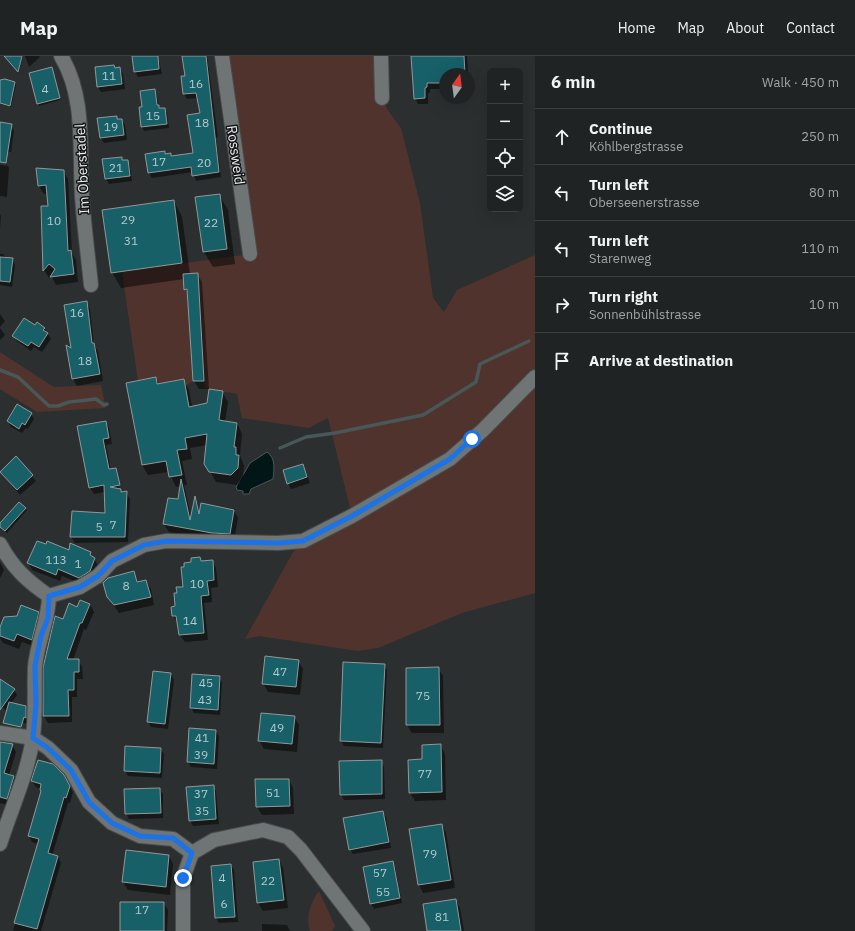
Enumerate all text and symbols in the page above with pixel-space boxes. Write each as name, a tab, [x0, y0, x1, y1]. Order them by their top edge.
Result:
text: Map	[20, 16, 58, 40]
text: Home	[618, 19, 655, 37]
text: Map	[677, 19, 704, 37]
text: About	[726, 19, 764, 37]
text: Contact	[786, 19, 835, 37]
house number: 11	[102, 68, 116, 83]
north arrow	[439, 68, 475, 104]
map controls	[487, 68, 523, 212]
button: +	[487, 68, 523, 104]
text: 6 min	[551, 71, 595, 93]
text: Walk · 450 m	[762, 74, 839, 91]
house number: 16	[189, 76, 203, 91]
house number: 4	[41, 81, 49, 96]
button: −	[487, 104, 523, 140]
house number: 15	[146, 108, 160, 123]
house number: 18	[195, 115, 209, 130]
house number: 19	[104, 119, 118, 134]
text: Continue	[589, 119, 653, 138]
street label: Im Oberstadel	[71, 123, 93, 215]
street label: Rossweid	[223, 124, 249, 186]
icon: ahead	[551, 126, 573, 148]
text: 250 m	[801, 128, 839, 145]
text: Köhlbergstrasse	[589, 138, 683, 155]
button: locate	[487, 140, 523, 176]
house number: 17	[152, 154, 166, 169]
house number: 20	[197, 155, 211, 170]
house number: 21	[109, 160, 123, 175]
text: Turn left	[589, 175, 649, 194]
button: layers	[487, 176, 523, 212]
icon: left	[551, 182, 573, 204]
text: 80 m	[809, 184, 839, 201]
text: Oberseenerstrasse	[589, 194, 700, 211]
house number: 29	[121, 212, 135, 227]
house number: 10	[47, 213, 61, 228]
house number: 22	[204, 215, 218, 230]
text: Turn left	[589, 231, 649, 250]
house number: 31	[124, 233, 138, 248]
icon: left	[551, 238, 573, 260]
text: 110 m	[801, 240, 839, 257]
text: Starenweg	[589, 250, 651, 267]
text: Turn right	[589, 287, 658, 306]
icon: right	[551, 294, 573, 316]
text: 10 m	[809, 296, 839, 313]
house number: 16	[70, 305, 84, 320]
text: Sonnenbühlstrasse	[589, 306, 701, 323]
icon: arrive	[551, 350, 573, 372]
text: Arrive at destination	[589, 351, 733, 370]
house number: 18	[78, 353, 92, 368]
route start	[463, 430, 481, 448]
house number: 7	[109, 517, 117, 532]
house number: 5	[95, 519, 103, 534]
house number: 113	[45, 552, 67, 567]
house number: 1	[74, 556, 82, 571]
house number: 10	[190, 576, 204, 591]
house number: 8	[122, 578, 130, 593]
house number: 14	[183, 613, 197, 628]
house number: 47	[273, 664, 287, 679]
house number: 45	[199, 675, 213, 690]
house number: 75	[416, 688, 430, 703]
house number: 43	[198, 692, 212, 707]
house number: 49	[270, 720, 284, 735]
house number: 41	[195, 730, 209, 745]
house number: 39	[194, 747, 208, 762]
house number: 77	[418, 766, 432, 781]
house number: 51	[266, 785, 280, 800]
house number: 37	[194, 786, 208, 801]
house number: 35	[195, 803, 209, 818]
house number: 79	[423, 846, 437, 861]
house number: 57	[373, 865, 387, 880]
route end	[174, 869, 192, 887]
house number: 4	[218, 870, 226, 885]
house number: 22	[261, 873, 275, 888]
house number: 55	[376, 884, 390, 899]
house number: 6	[220, 896, 228, 911]
house number: 17	[135, 902, 149, 917]
house number: 81	[435, 909, 449, 924]

